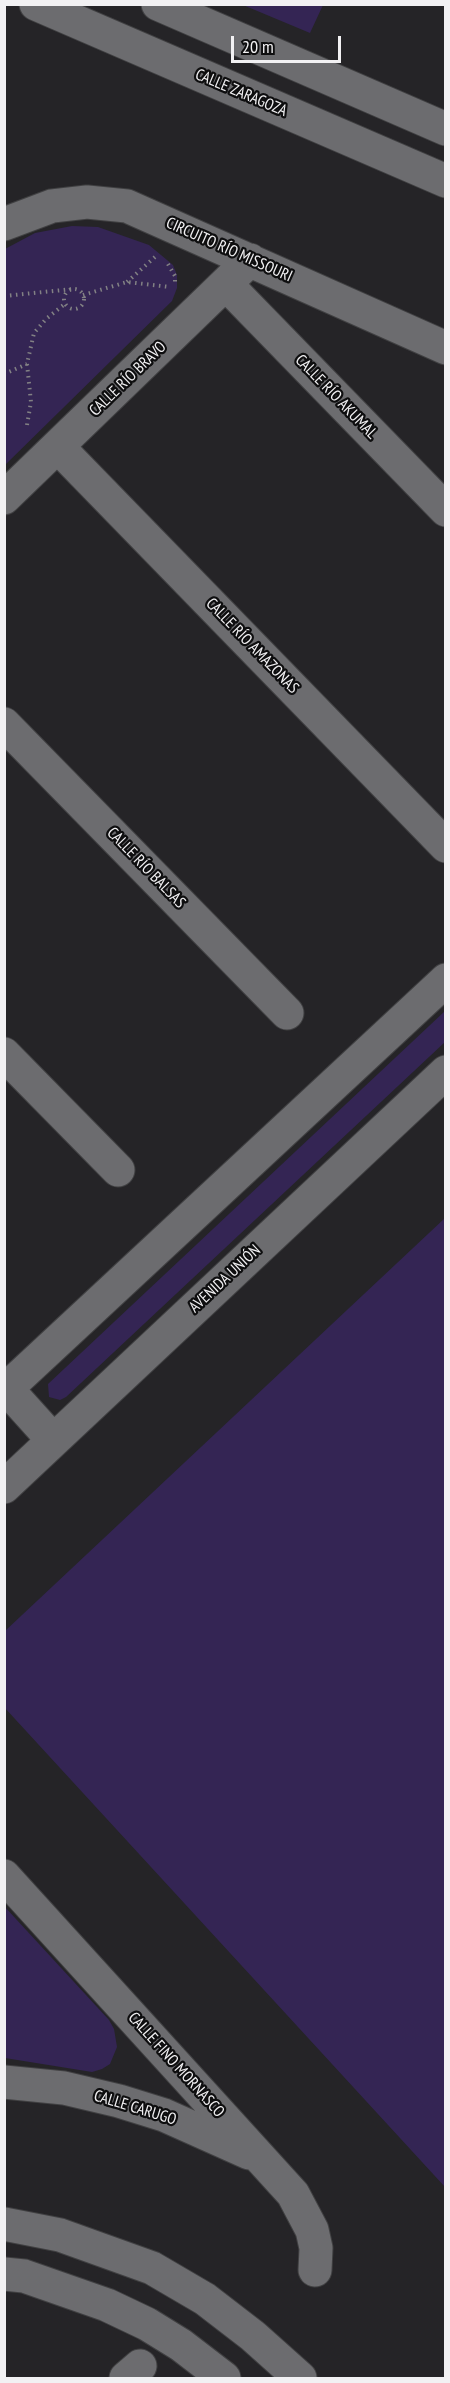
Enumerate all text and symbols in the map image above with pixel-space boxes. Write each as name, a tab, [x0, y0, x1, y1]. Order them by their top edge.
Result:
scale bar	[234, 24, 344, 62]
text: 20 m	[242, 35, 274, 58]
street label: CALLE ZARAGOZA	[192, 65, 290, 121]
street label: CIRCUITO RÍO MISSOURI	[163, 214, 295, 286]
street label: CALLE RÍO BRAVO	[86, 338, 170, 420]
street label: CALLE RÍO AKUMAL	[291, 351, 381, 443]
street label: CALLE RÍO AMAZONAS	[202, 594, 302, 698]
street label: CALLE RÍO BALSAS	[103, 824, 189, 912]
street label: AVENIDA UNIÓN	[185, 1241, 265, 1317]
street label: CALLE FINO MORNASCO	[124, 2009, 228, 2121]
street label: CALLE CARUGO	[91, 2086, 179, 2130]

